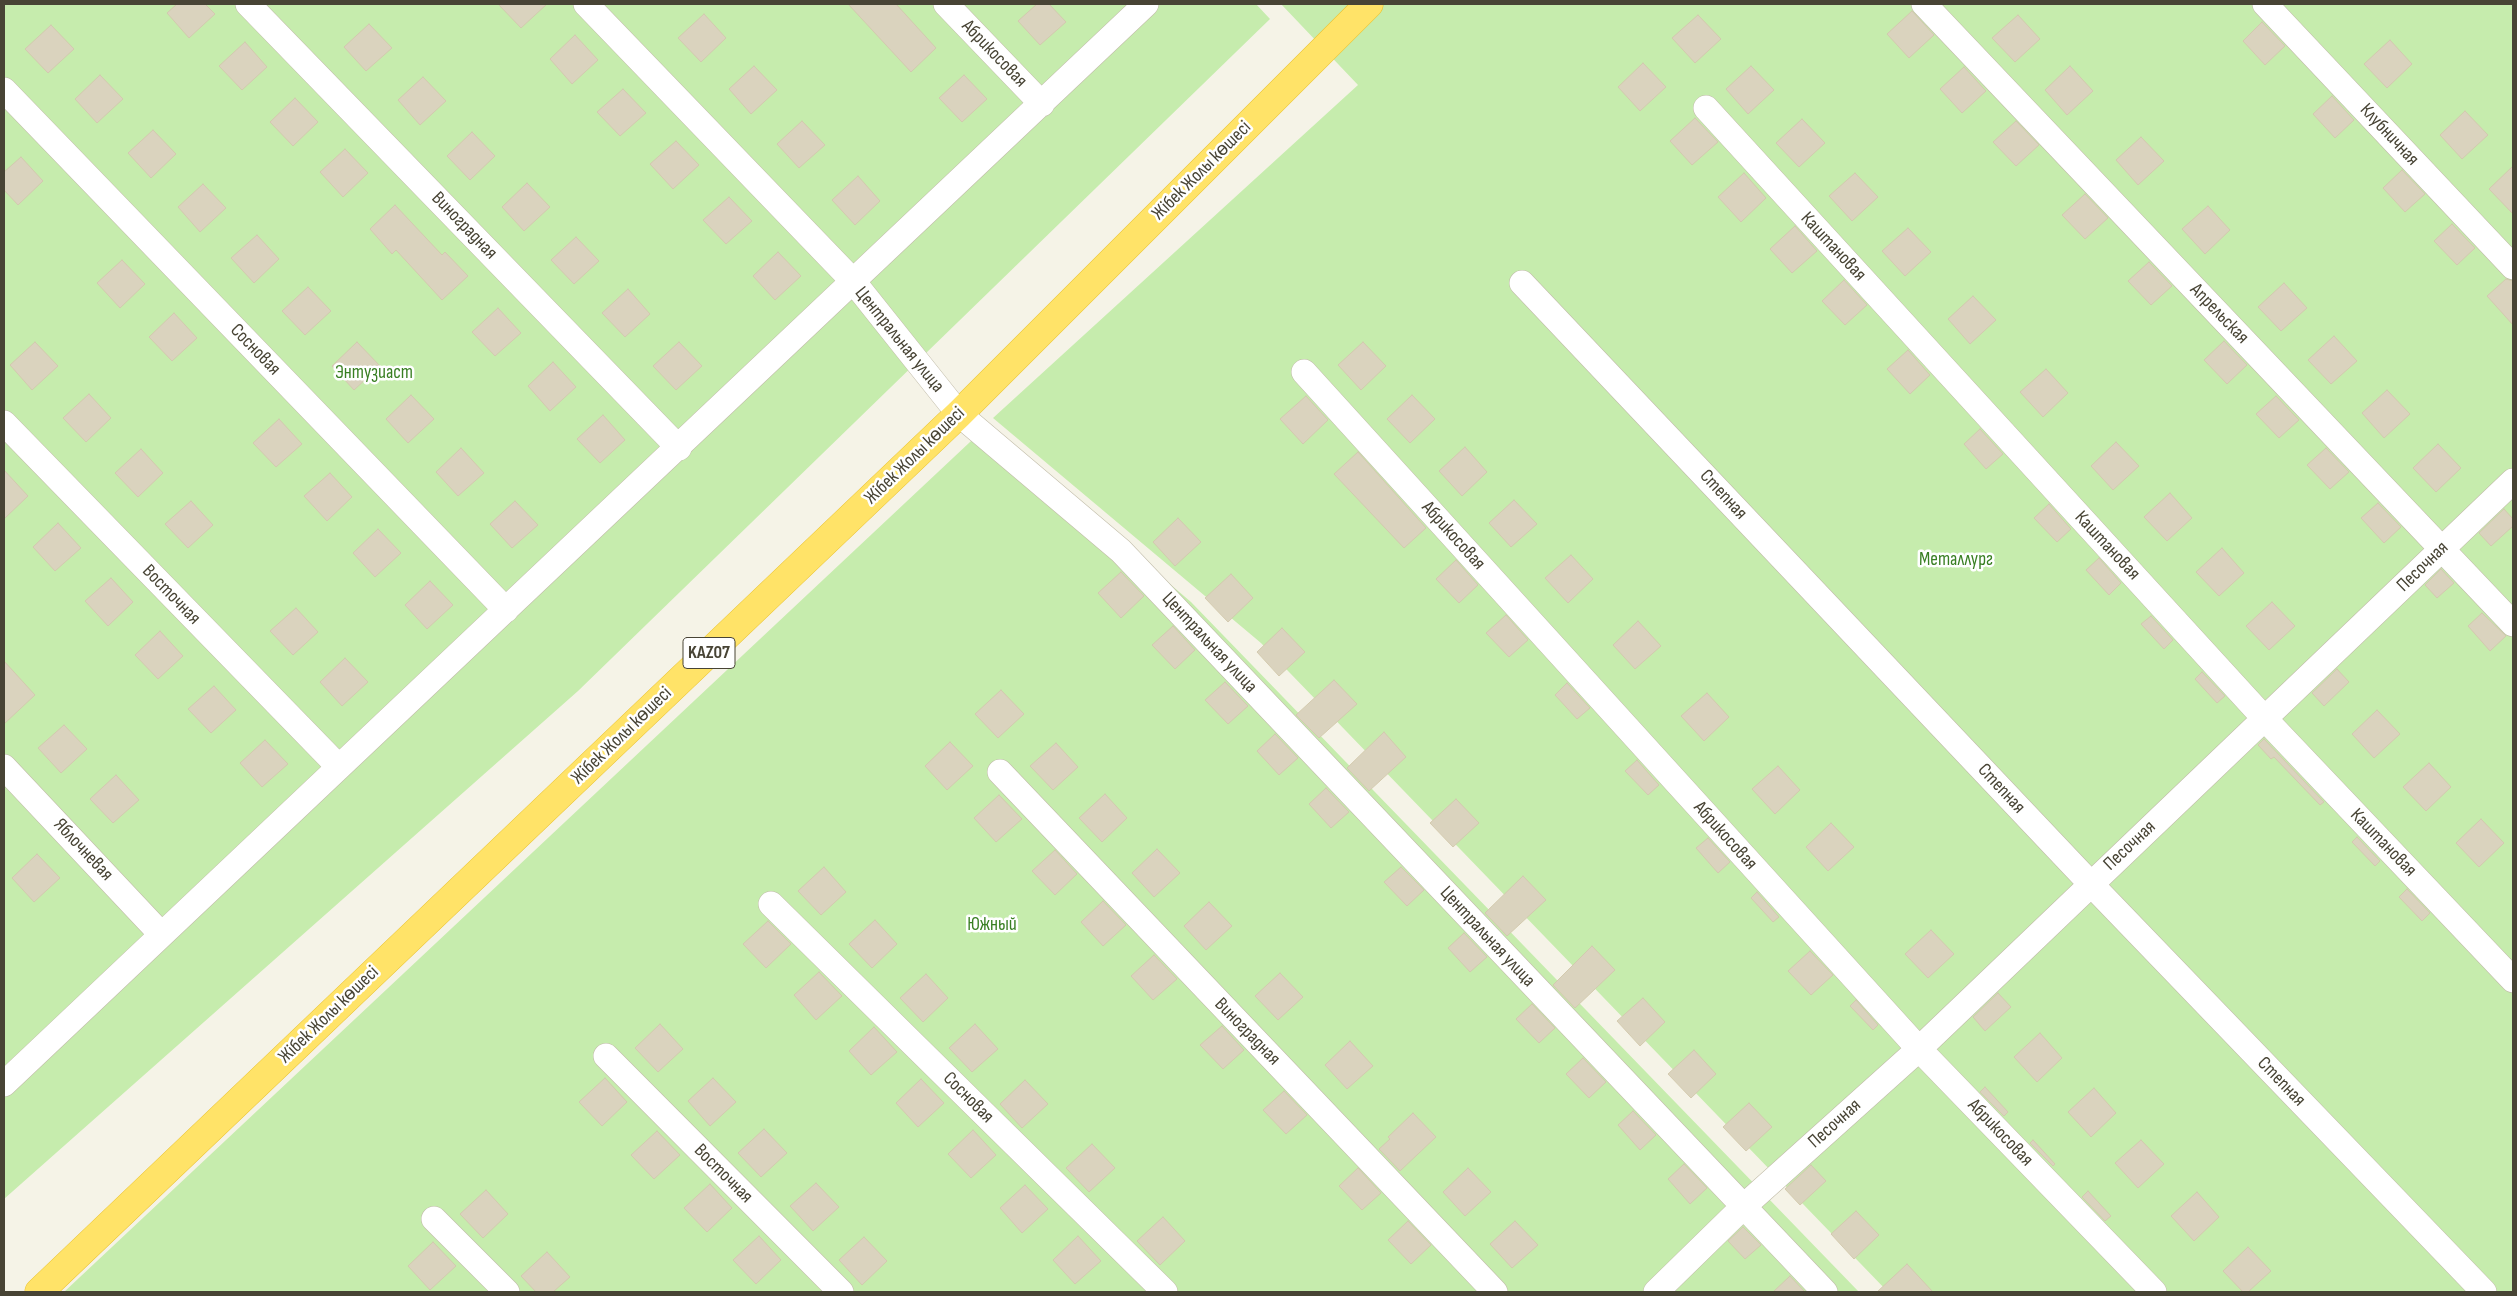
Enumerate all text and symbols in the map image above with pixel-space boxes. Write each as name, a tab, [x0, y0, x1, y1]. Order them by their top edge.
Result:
street label: Абрикосовая	[956, 16, 1032, 92]
street label: Клубничная	[2355, 99, 2423, 171]
street label: Жібек Жолы көшесі	[1148, 117, 1256, 225]
street label: Виноградная	[426, 188, 502, 264]
street label: Каштановая	[1795, 208, 1871, 286]
street label: Апрельская	[2185, 279, 2253, 349]
street label: Центральная улица	[849, 283, 949, 397]
street label: Сосновая	[225, 319, 285, 381]
park label: Энтузиаст	[335, 362, 413, 384]
street label: Жібек Жолы көшесі	[860, 402, 970, 510]
street label: Степная	[1694, 465, 1752, 525]
street label: Абрикосовая	[1416, 497, 1490, 575]
street label: Каштановая	[2069, 507, 2145, 585]
street label: Песочная	[2392, 537, 2454, 597]
park label: Металлург	[1919, 549, 1993, 571]
street label: Восточная	[137, 560, 205, 630]
street label: Центральная улица	[1157, 588, 1261, 698]
road number: KAZ07	[683, 638, 735, 668]
street label: Жібек Жолы көшесі	[567, 682, 677, 790]
street label: Степная	[1972, 759, 2030, 819]
street label: Абрикосовая	[1688, 797, 1762, 875]
street label: Каштановая	[2345, 804, 2421, 882]
street label: Яблочневая	[48, 814, 118, 886]
street label: Песочная	[2099, 816, 2161, 876]
street label: Центральная улица	[1435, 882, 1539, 992]
park label: Южный	[967, 914, 1017, 936]
street label: Жібек Жолы көшесі	[274, 961, 384, 1069]
street label: Виноградная	[1209, 994, 1285, 1070]
street label: Степная	[2252, 1053, 2310, 1111]
street label: Сосновая	[938, 1068, 998, 1128]
street label: Песочная	[1804, 1094, 1866, 1154]
street label: Абрикосовая	[1962, 1095, 2038, 1171]
street label: Восточная	[689, 1140, 757, 1208]

